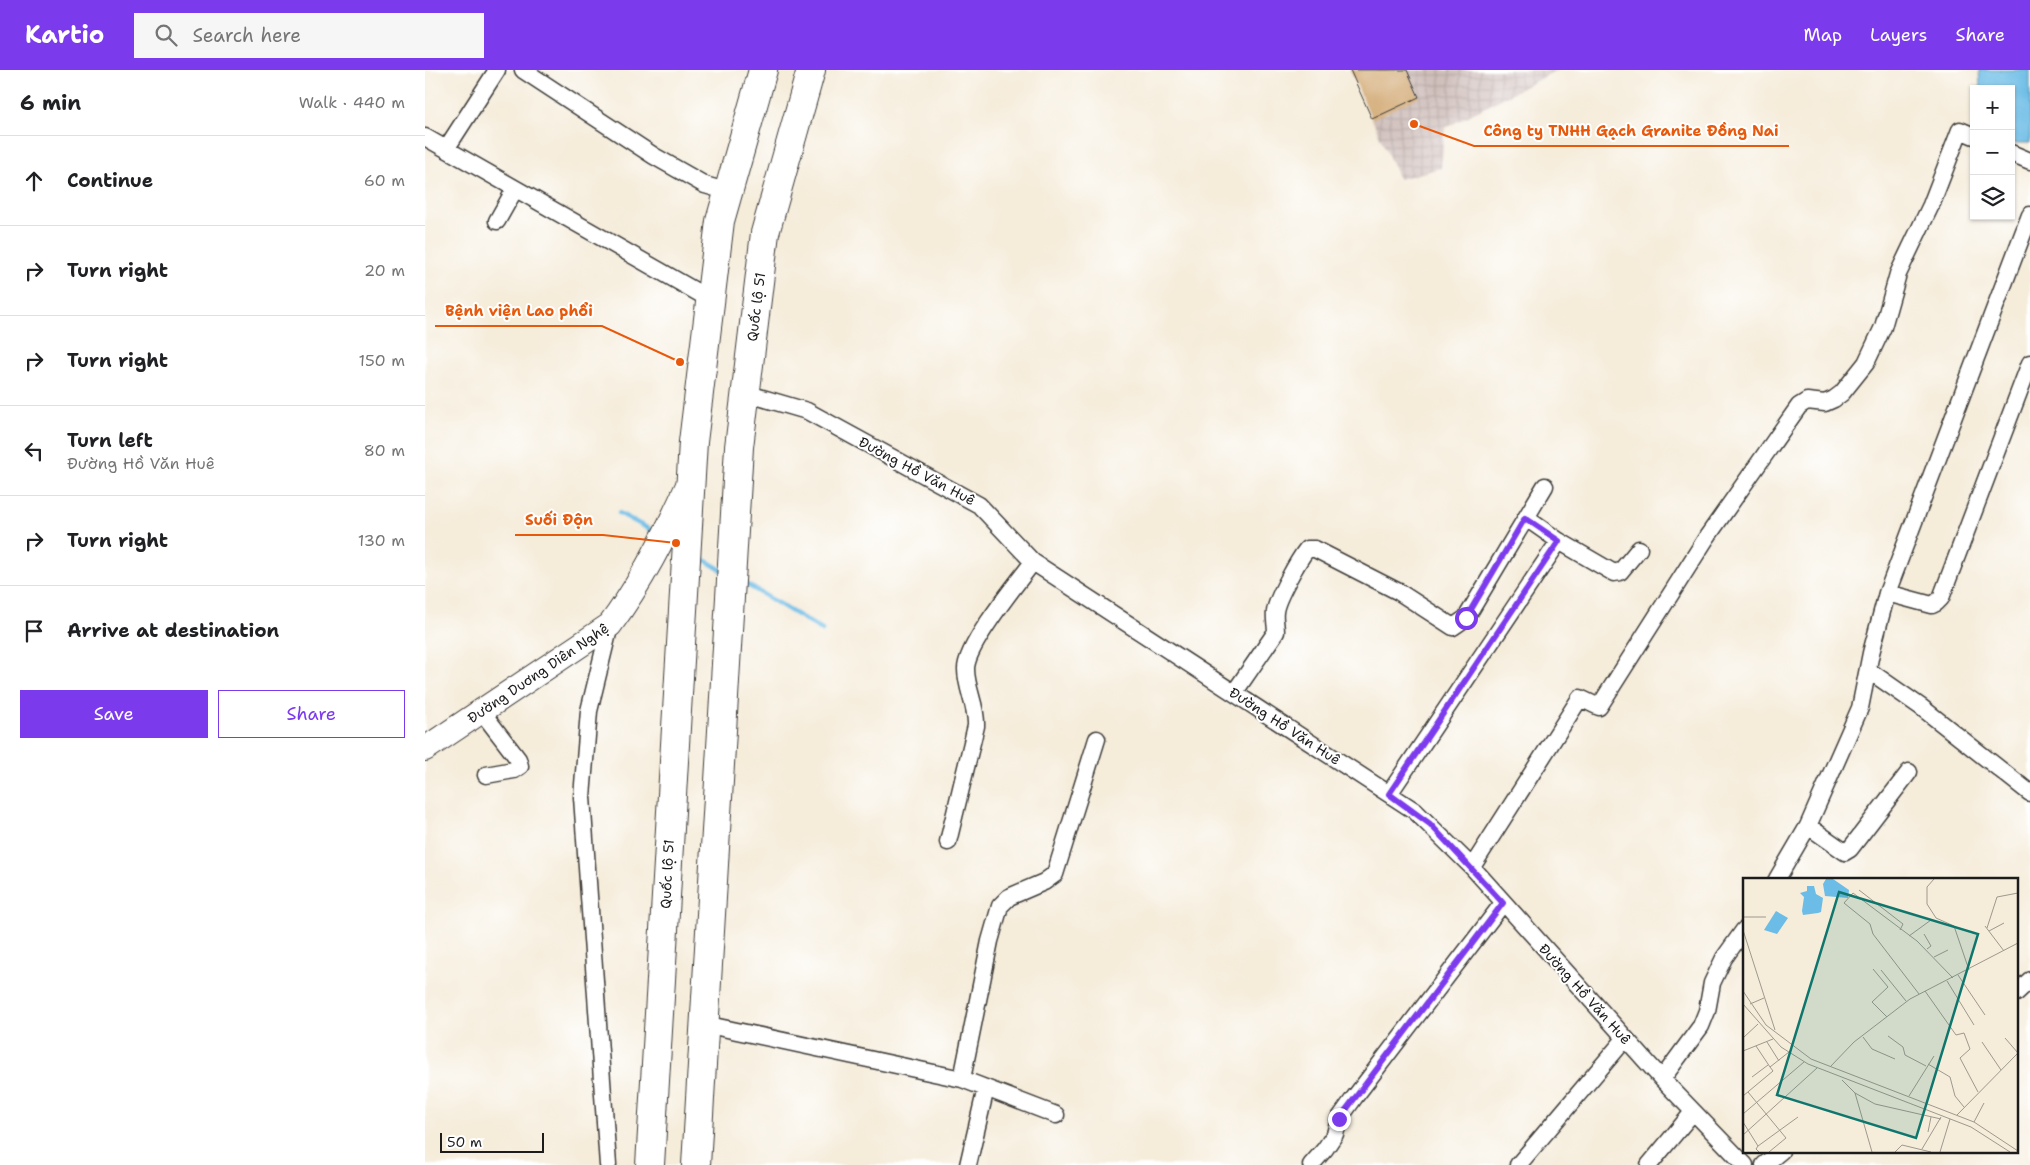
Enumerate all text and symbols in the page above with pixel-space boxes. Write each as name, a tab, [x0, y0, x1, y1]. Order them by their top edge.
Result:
search box	[134, 13, 484, 58]
text: Kartio	[25, 19, 104, 51]
icon: search	[152, 21, 180, 49]
text: Search here	[192, 23, 301, 48]
text: Map	[1804, 23, 1842, 47]
text: Layers	[1870, 23, 1927, 47]
text: Share	[1955, 23, 2005, 47]
map controls	[1970, 85, 2015, 220]
button: +	[1970, 85, 2015, 130]
text: 6 min	[20, 89, 81, 117]
text: Walk · 440 m	[299, 92, 405, 113]
callout: Công ty TNHH Gạch Granite Đồng Nai	[1474, 116, 1789, 146]
text: Công ty TNHH Gạch Granite Đồng Nai	[1483, 121, 1779, 141]
button: −	[1970, 130, 2015, 175]
icon: ahead	[20, 167, 48, 195]
text: Continue	[67, 168, 153, 193]
text: 60 m	[364, 170, 405, 191]
button: layers	[1970, 175, 2015, 220]
icon: right	[20, 257, 48, 285]
text: Turn right	[67, 258, 168, 283]
text: 20 m	[364, 260, 405, 281]
street label: Quốc lộ 51	[743, 271, 769, 343]
callout: Bệnh viện Lao phổi	[435, 296, 602, 326]
text: Bệnh viện Lao phổi	[445, 301, 593, 321]
icon: right	[20, 347, 48, 375]
text: Turn right	[67, 348, 168, 373]
text: 150 m	[358, 350, 405, 371]
text: Turn left	[67, 428, 153, 453]
street label: Đường Hồ Văn Huê	[856, 433, 978, 509]
icon: left	[20, 437, 48, 465]
text: 80 m	[364, 440, 405, 461]
text: Đường Hồ Văn Huê	[67, 453, 215, 474]
callout: Suối Độn	[515, 505, 603, 535]
text: Suối Độn	[525, 510, 593, 530]
icon: right	[20, 527, 48, 555]
text: Turn right	[67, 528, 168, 553]
text: 130 m	[358, 530, 405, 551]
route start	[1455, 607, 1478, 630]
icon: arrive	[20, 617, 48, 645]
text: Arrive at destination	[67, 618, 279, 643]
street label: Đường Duơng Diên Nghệ	[464, 619, 612, 727]
street label: Đường Hồ Văn Huê	[1226, 683, 1344, 769]
button: Save	[20, 690, 208, 738]
button: Share	[218, 690, 405, 738]
street label: Quốc lộ 51	[656, 839, 678, 909]
inset map	[1743, 878, 2017, 1152]
street label: Đường Hồ Văn Huê	[1535, 940, 1635, 1048]
route end	[1328, 1108, 1351, 1131]
scale bar	[440, 1130, 544, 1153]
text: 50 m	[447, 1133, 482, 1151]

